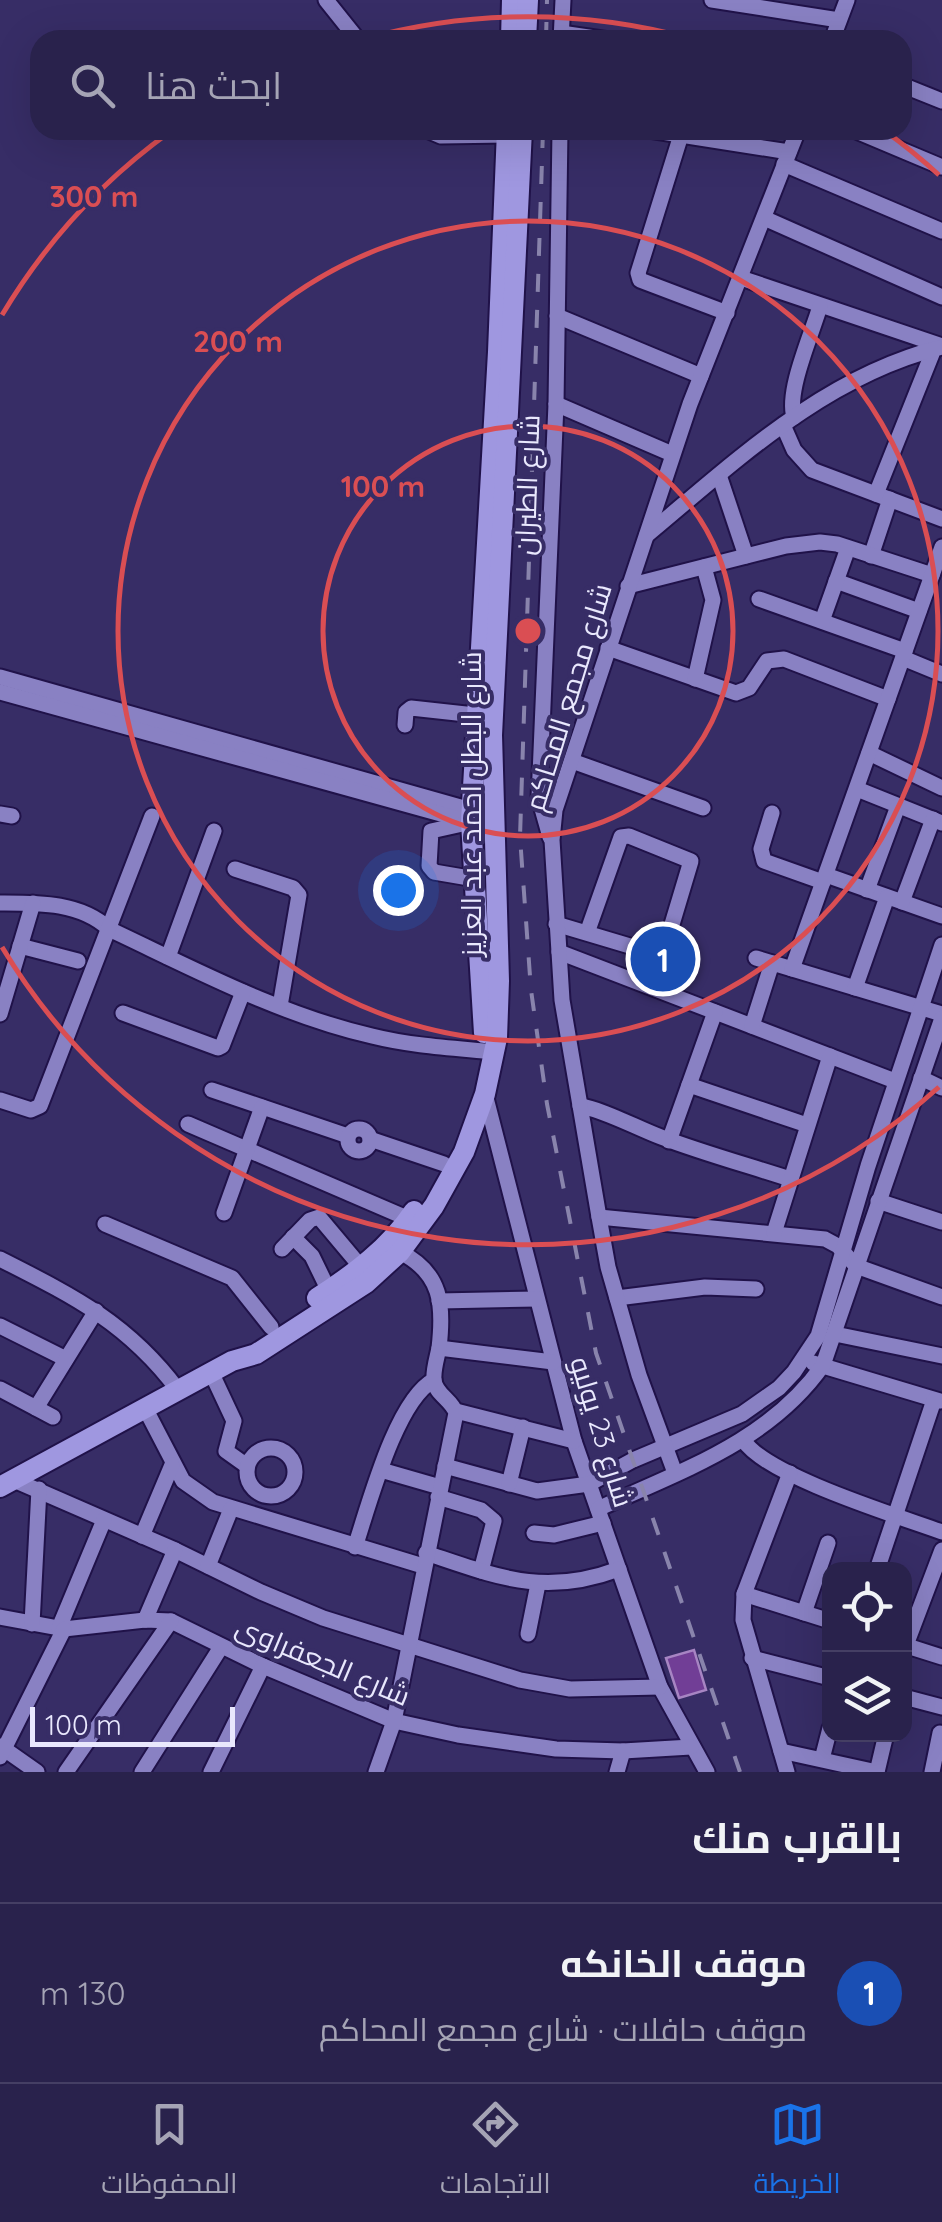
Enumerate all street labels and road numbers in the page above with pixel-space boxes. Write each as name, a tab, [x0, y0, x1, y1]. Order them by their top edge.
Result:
street label: شارع الطيران	[507, 414, 548, 556]
street label: شارع مجمع المحاكم	[516, 579, 622, 816]
street label: شارع البطل احمد عبد العزيز	[453, 651, 490, 959]
street label: شارع 23 يوليو	[561, 1352, 642, 1512]
street label: شارع الجعفراوى	[230, 1608, 416, 1715]

